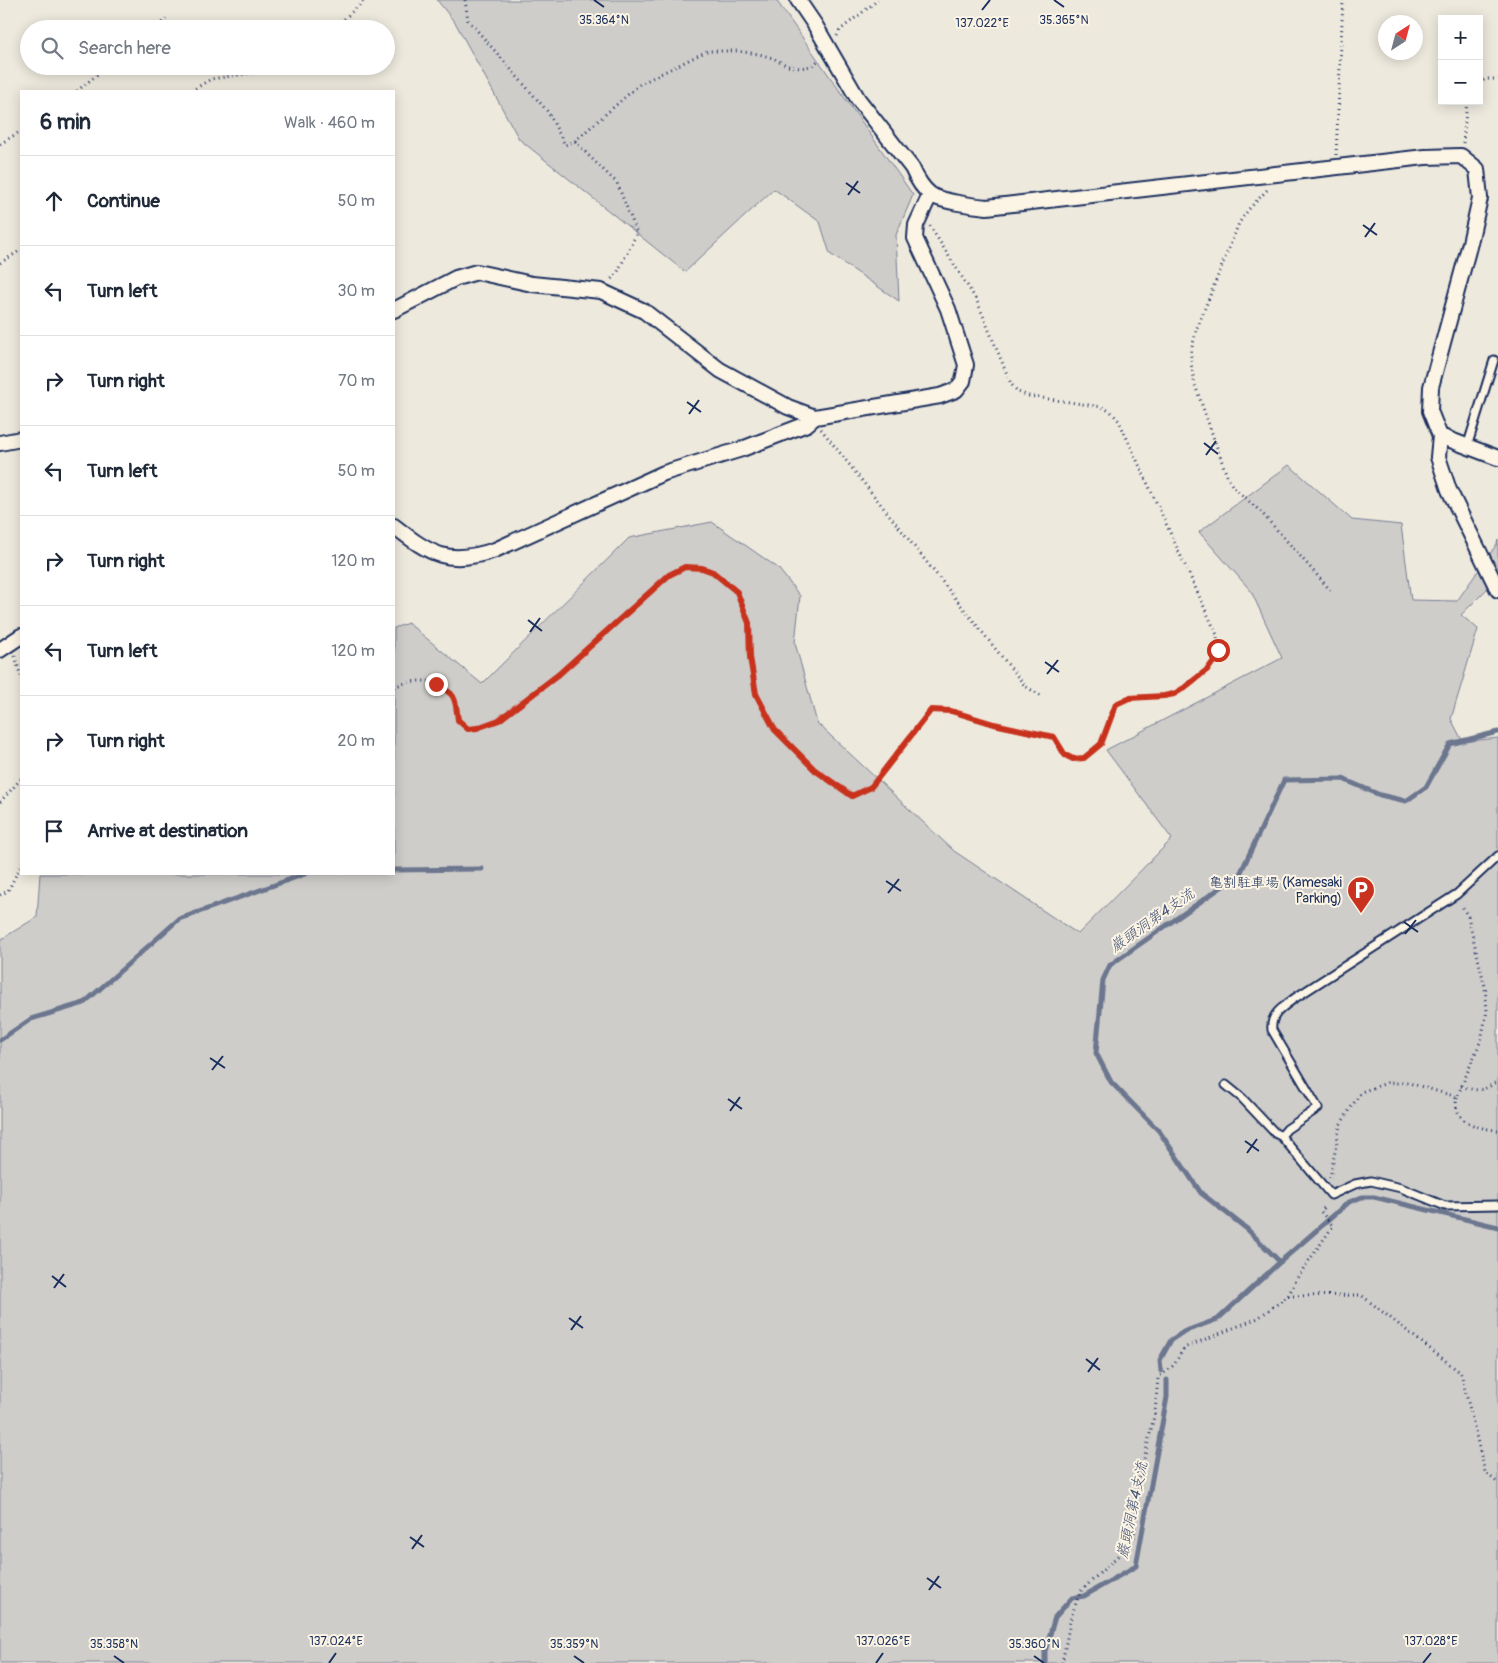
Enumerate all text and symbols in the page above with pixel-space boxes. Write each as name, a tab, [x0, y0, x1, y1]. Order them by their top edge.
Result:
text: 35.364°N	[579, 13, 629, 28]
text: 35.365°N	[1039, 13, 1089, 28]
north arrow	[1378, 15, 1423, 60]
map controls	[1438, 15, 1483, 105]
button: +	[1438, 15, 1483, 60]
text: 137.022°E	[955, 16, 1009, 31]
search box	[20, 20, 395, 75]
icon: search	[38, 34, 66, 62]
text: Search here	[78, 36, 171, 60]
button: −	[1438, 60, 1483, 105]
text: 6 min	[40, 109, 91, 136]
text: Walk · 460 m	[284, 113, 375, 133]
icon: ahead	[40, 187, 68, 215]
text: Continue	[87, 189, 160, 213]
text: 50 m	[338, 191, 375, 211]
icon: left	[40, 277, 68, 305]
text: Turn left	[87, 279, 157, 303]
text: 30 m	[337, 281, 375, 301]
icon: right	[40, 367, 68, 395]
text: Turn right	[87, 369, 165, 393]
text: 70 m	[338, 371, 375, 391]
icon: left	[40, 457, 68, 485]
text: Turn left	[87, 459, 157, 483]
text: 50 m	[338, 461, 375, 481]
icon: right	[40, 547, 68, 575]
text: Turn right	[87, 549, 165, 573]
text: 120 m	[331, 551, 375, 571]
icon: left	[40, 637, 68, 665]
text: Turn left	[87, 639, 157, 663]
route start	[1207, 639, 1230, 662]
text: 120 m	[331, 641, 375, 661]
route end	[425, 673, 448, 696]
icon: right	[40, 727, 68, 755]
text: Turn right	[87, 729, 165, 753]
text: 20 m	[337, 731, 375, 751]
icon: arrive	[40, 817, 68, 845]
text: Arrive at destination	[87, 819, 248, 843]
place label: 亀割駐車場 (Kamesaki Parking)	[1209, 874, 1342, 907]
parking icon: 亀割駐車場 (Kamesaki Parking)	[1346, 875, 1376, 914]
water label: 巌頭洞第4支流	[1106, 884, 1199, 956]
water label: 巌頭洞第4支流	[1113, 1459, 1152, 1560]
text: 137.024°E	[309, 1634, 363, 1649]
text: 137.026°E	[856, 1634, 910, 1649]
text: 137.028°E	[1405, 1634, 1457, 1649]
text: 35.358°N	[90, 1637, 138, 1652]
text: 35.359°N	[550, 1637, 598, 1652]
text: 35.360°N	[1008, 1637, 1060, 1652]

